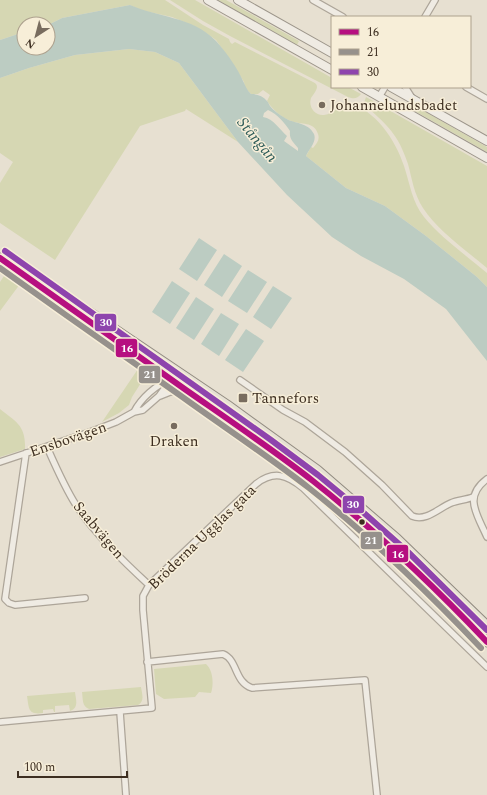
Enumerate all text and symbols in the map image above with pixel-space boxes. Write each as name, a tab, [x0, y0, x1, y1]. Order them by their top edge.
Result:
north arrow	[16, 16, 56, 56]
legend	[331, 16, 471, 88]
text: 16	[367, 23, 379, 42]
text: N	[22, 34, 39, 53]
text: 21	[367, 43, 379, 62]
text: 30	[367, 63, 379, 82]
place label: Johannelundsbadet	[330, 94, 457, 117]
marker: Johannelundsbadet	[317, 100, 327, 110]
water label: Stångån	[231, 112, 284, 168]
line badge: 30	[94, 313, 117, 332]
text: 30	[100, 314, 112, 331]
line badge: 16	[115, 338, 138, 358]
text: 16	[121, 340, 133, 357]
line badge: 21	[138, 365, 161, 384]
text: 21	[144, 366, 156, 383]
place label: Tannefors	[252, 387, 319, 410]
marker: Tannefors	[237, 392, 249, 404]
street label: Ensbovägen	[27, 416, 110, 463]
marker: Draken	[169, 421, 179, 431]
place label: Draken	[149, 430, 199, 453]
street label: Bröderna Ugglas gata	[143, 479, 262, 595]
line badge: 30	[342, 495, 365, 514]
street label: Saabvägen	[67, 496, 130, 565]
text: 30	[347, 496, 359, 513]
unlabelled marker	[357, 517, 367, 527]
line badge: 21	[360, 531, 383, 550]
text: 21	[365, 532, 377, 549]
line badge: 16	[386, 544, 409, 563]
text: 16	[392, 546, 404, 563]
scale bar	[18, 753, 127, 779]
text: 100 m	[24, 758, 55, 777]

